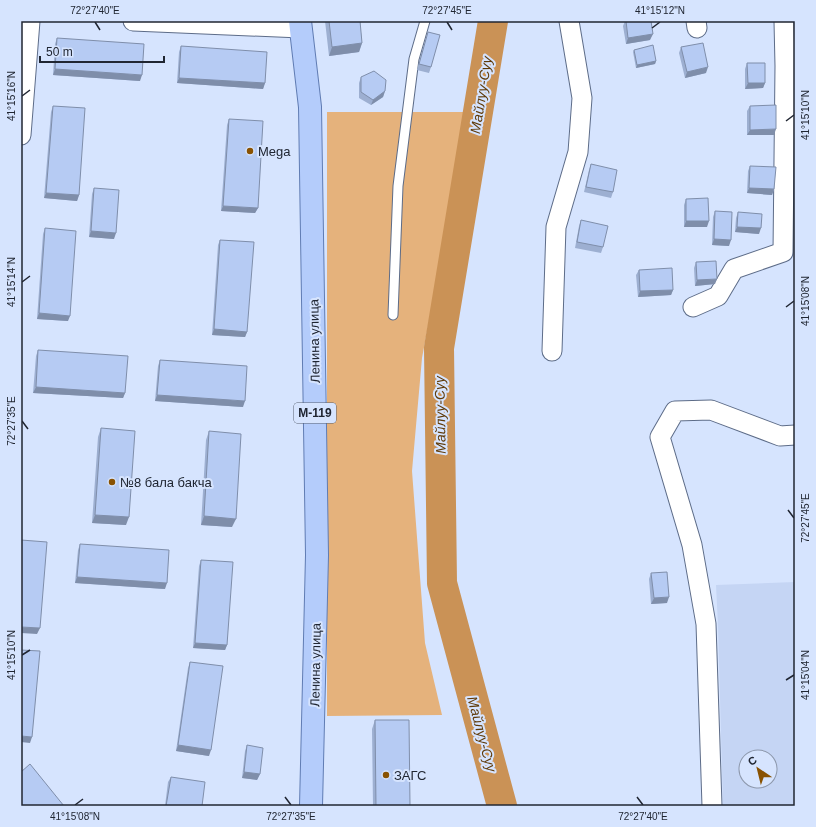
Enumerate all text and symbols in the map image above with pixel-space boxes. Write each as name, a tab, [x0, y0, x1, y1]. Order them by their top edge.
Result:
text: 72°27'40"E	[70, 5, 120, 16]
text: 72°27'45"E	[422, 5, 472, 16]
text: 41°15'12"N	[635, 5, 685, 16]
scale bar	[40, 38, 164, 64]
text: 50 m	[46, 45, 73, 59]
water label: Майлуу-Суу	[467, 54, 495, 135]
text: 41°15'16"N	[6, 71, 17, 121]
text: 41°15'10"N	[800, 90, 811, 140]
place label: Mega	[258, 144, 291, 159]
marker: Mega	[245, 146, 255, 156]
text: 41°15'14"N	[6, 257, 17, 307]
text: 41°15'08"N	[800, 276, 811, 326]
street label: Ленина улица	[306, 298, 323, 383]
water label: Майлуу-Суу	[431, 375, 449, 454]
text: 72°27'35"E	[6, 396, 17, 446]
road number: М-119	[294, 403, 336, 423]
place label: №8 бала бакча	[120, 475, 212, 490]
marker: №8 бала бакча	[107, 477, 117, 487]
text: 72°27'45"E	[800, 493, 811, 543]
street label: Ленина улица	[307, 622, 324, 707]
text: 41°15'10"N	[6, 630, 17, 680]
text: 41°15'04"N	[800, 650, 811, 700]
water label: Майлуу-Суу	[464, 694, 500, 775]
north arrow	[738, 749, 778, 789]
text: С	[746, 754, 759, 768]
place label: ЗАГС	[394, 768, 426, 783]
marker: ЗАГС	[381, 770, 391, 780]
text: 41°15'08"N	[50, 811, 100, 822]
text: 72°27'35"E	[266, 811, 316, 822]
text: 72°27'40"E	[618, 811, 668, 822]

